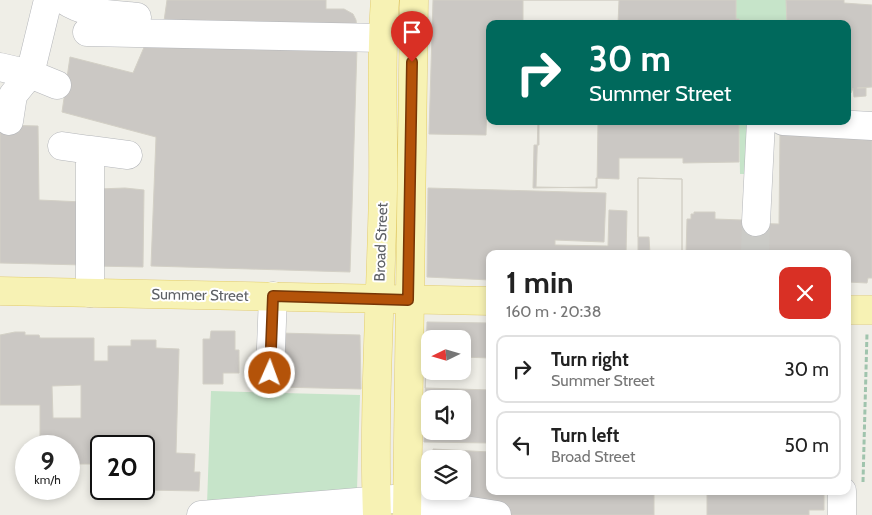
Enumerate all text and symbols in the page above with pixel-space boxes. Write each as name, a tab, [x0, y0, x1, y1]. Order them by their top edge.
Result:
pin	[391, 11, 433, 62]
icon: arrive	[398, 18, 426, 46]
text: 30 m	[589, 37, 671, 80]
icon: right	[506, 40, 571, 105]
text: Summer Street	[589, 80, 732, 107]
street label: Broad Street	[371, 202, 391, 282]
text: 1 min	[506, 264, 574, 301]
button: close	[779, 267, 831, 319]
street label: Summer Street	[151, 285, 249, 305]
text: 160 m · 20:38	[506, 302, 601, 321]
north arrow	[421, 330, 471, 380]
map controls	[421, 330, 471, 500]
position arrow	[243, 346, 295, 398]
text: Turn right	[551, 348, 629, 371]
icon: right	[508, 355, 536, 383]
text: 30 m	[785, 358, 829, 381]
text: Summer Street	[551, 371, 655, 390]
button: sound	[421, 390, 471, 440]
text: Turn left	[551, 424, 619, 447]
icon: left	[508, 431, 536, 459]
text: 50 m	[785, 434, 829, 457]
speed limit sign: 20	[90, 435, 155, 500]
text: 9	[40, 446, 55, 476]
text: Broad Street	[551, 447, 635, 466]
button: layers	[421, 450, 471, 500]
text: km/h	[34, 472, 61, 487]

